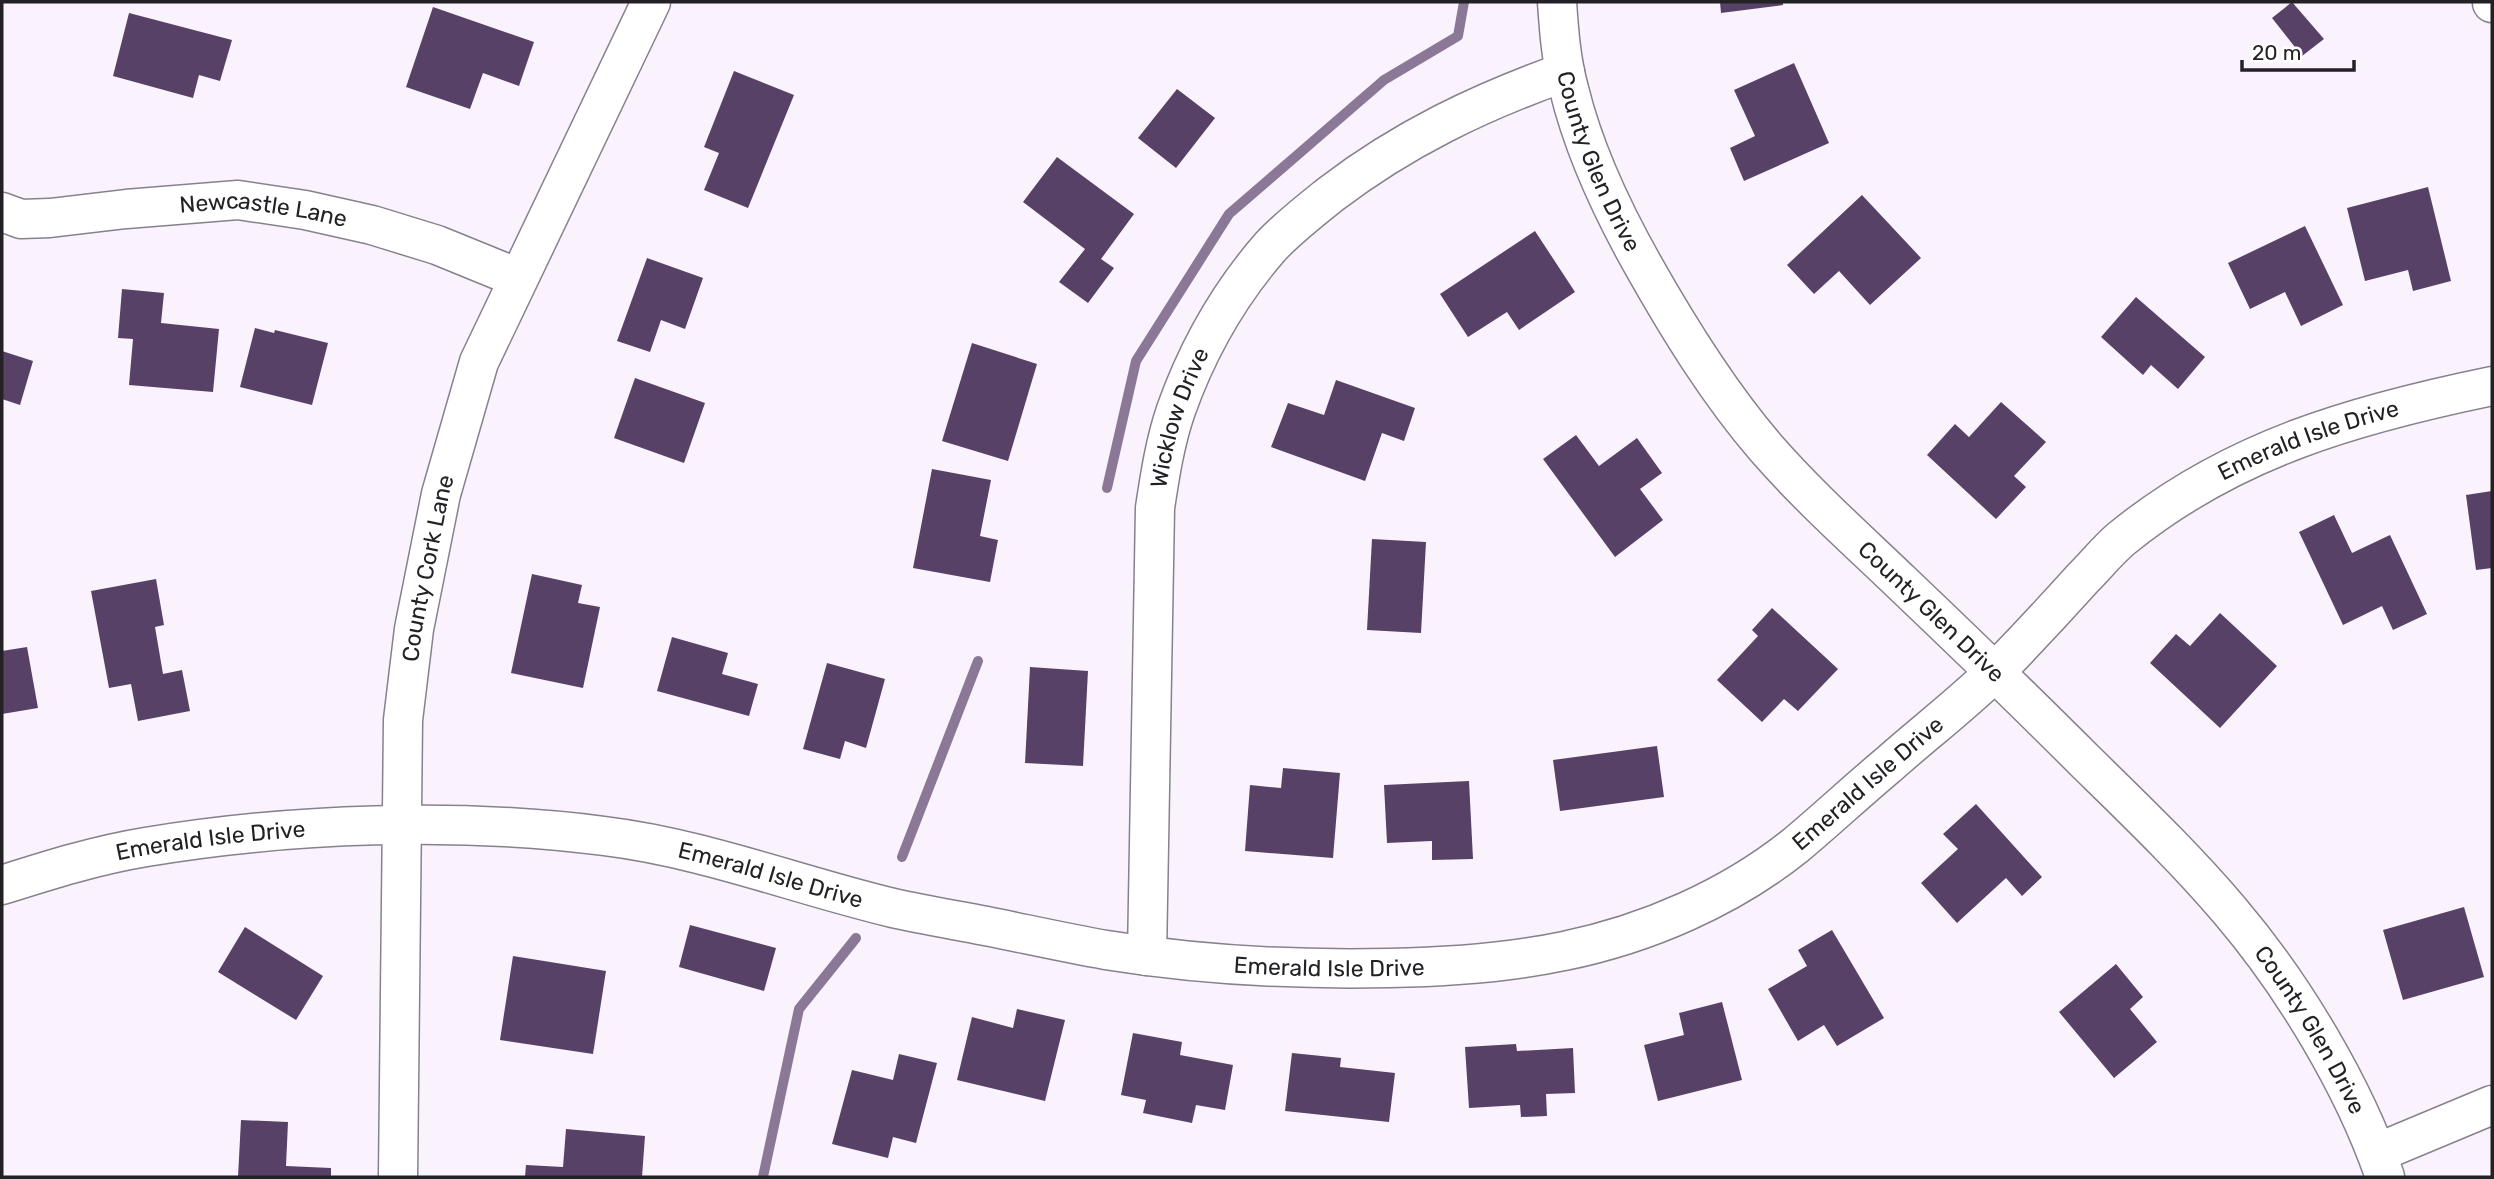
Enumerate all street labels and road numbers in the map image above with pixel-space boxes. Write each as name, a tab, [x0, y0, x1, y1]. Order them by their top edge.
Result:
street label: County Glen Drive	[1551, 68, 1647, 256]
street label: Newcastle Lane	[178, 186, 350, 233]
street label: Wicklow Drive	[1144, 343, 1215, 490]
street label: Emerald Isle Drive	[2213, 394, 2402, 486]
street label: County Cork Lane	[396, 471, 460, 663]
street label: County Glen Drive	[1852, 535, 2011, 688]
street label: Emerald Isle Drive	[1786, 710, 1949, 856]
street label: Emerald Isle Drive	[113, 815, 306, 866]
street label: Emerald Isle Drive	[675, 836, 866, 914]
street label: County Glen Drive	[2249, 940, 2372, 1119]
street label: Emerald Isle Drive	[1233, 951, 1425, 982]

